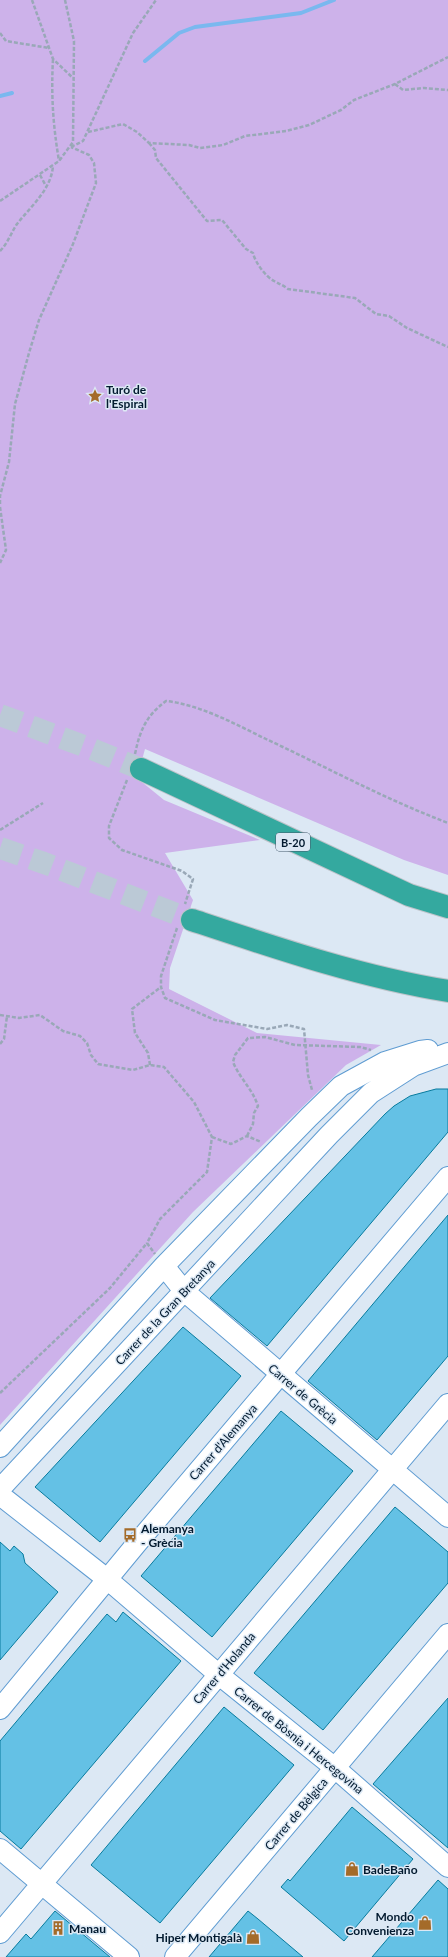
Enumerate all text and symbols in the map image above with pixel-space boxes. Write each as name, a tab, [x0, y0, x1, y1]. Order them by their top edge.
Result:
place label: Turó de l'Espiral	[106, 382, 147, 411]
place icon: Turó de l'Espiral	[87, 388, 103, 404]
road number: B-20	[276, 833, 310, 851]
street label: Carrer de la Gran Bretanya	[112, 1256, 218, 1368]
street label: Carrer de Grècia	[265, 1361, 341, 1427]
street label: Carrer d'Alemanya	[186, 1401, 260, 1483]
place label: Alemanya - Grècia	[140, 1521, 194, 1550]
bus stop icon: Alemanya - Grècia	[122, 1527, 138, 1543]
street label: Carrer d'Holanda	[190, 1629, 258, 1707]
street label: Carrer de Bòsnia i Hercegovina	[231, 1683, 367, 1797]
street label: Carrer de Bèlgica	[261, 1775, 331, 1853]
shop icon: BadeBaño	[344, 1861, 360, 1877]
place label: BadeBaño	[363, 1862, 418, 1877]
place label: Mondo Convenienza	[346, 1909, 414, 1938]
shop icon: Mondo Convenienza	[417, 1915, 433, 1931]
building icon: Manau	[50, 1920, 66, 1936]
place label: Manau	[69, 1921, 106, 1936]
shop icon: Hiper Montigalà	[245, 1929, 261, 1945]
place label: Hiper Montigalà	[155, 1930, 242, 1945]

